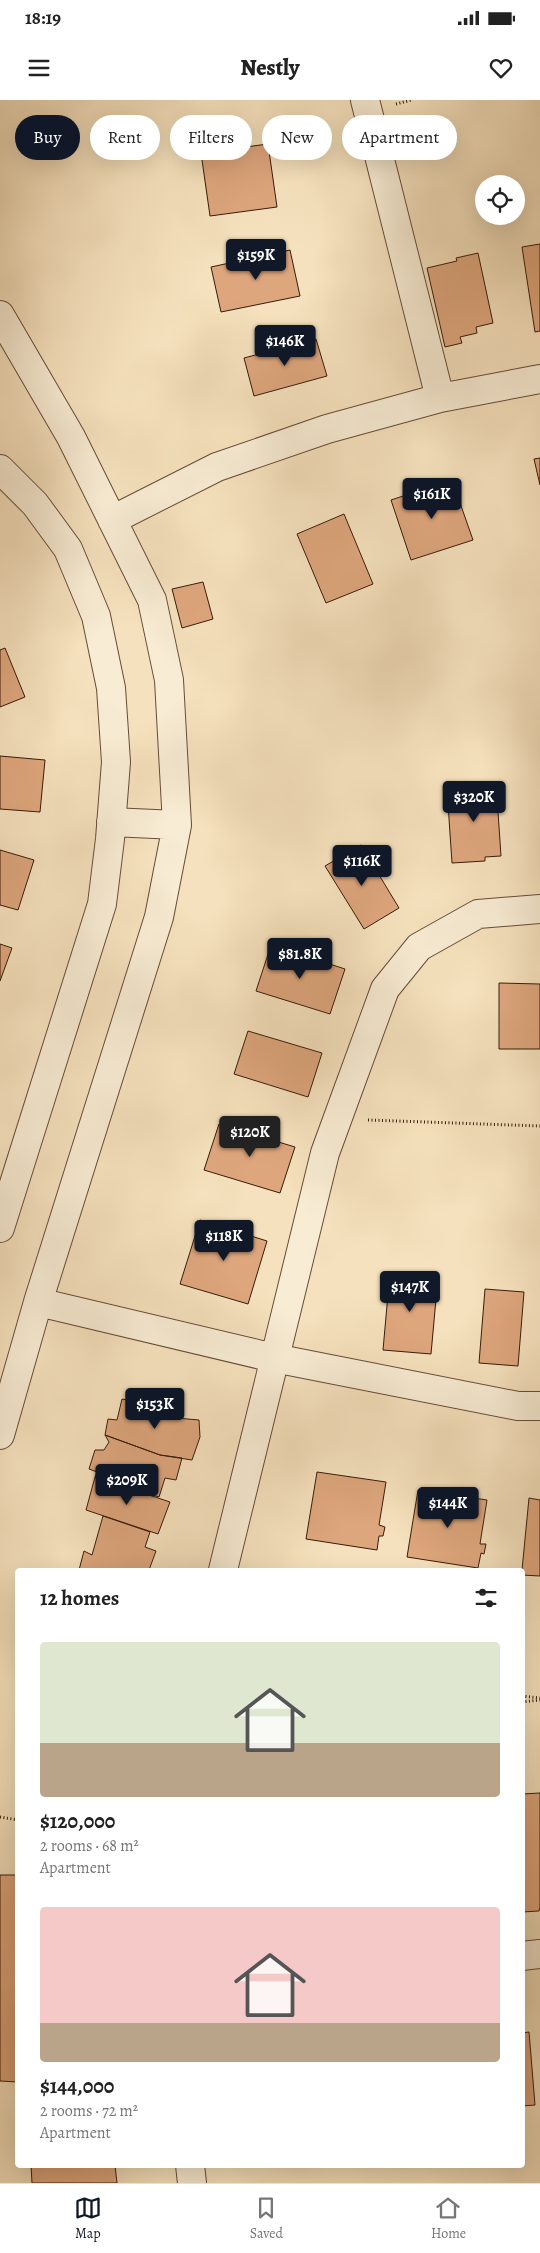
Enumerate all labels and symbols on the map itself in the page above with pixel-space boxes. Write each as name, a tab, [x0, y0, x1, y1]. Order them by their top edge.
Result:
pin: $159K	[221, 238, 291, 281]
pin: $146K	[250, 324, 320, 367]
pin: $161K	[397, 478, 467, 520]
pin: $320K	[439, 780, 509, 823]
pin: $116K	[327, 844, 397, 887]
pin: $81.8K	[259, 938, 341, 980]
pin: $120K	[215, 1116, 285, 1158]
pin: $118K	[189, 1220, 259, 1262]
pin: $147K	[375, 1270, 445, 1313]
pin: $153K	[120, 1388, 190, 1430]
pin: $209K	[92, 1464, 162, 1506]
pin: $144K	[413, 1486, 483, 1529]

